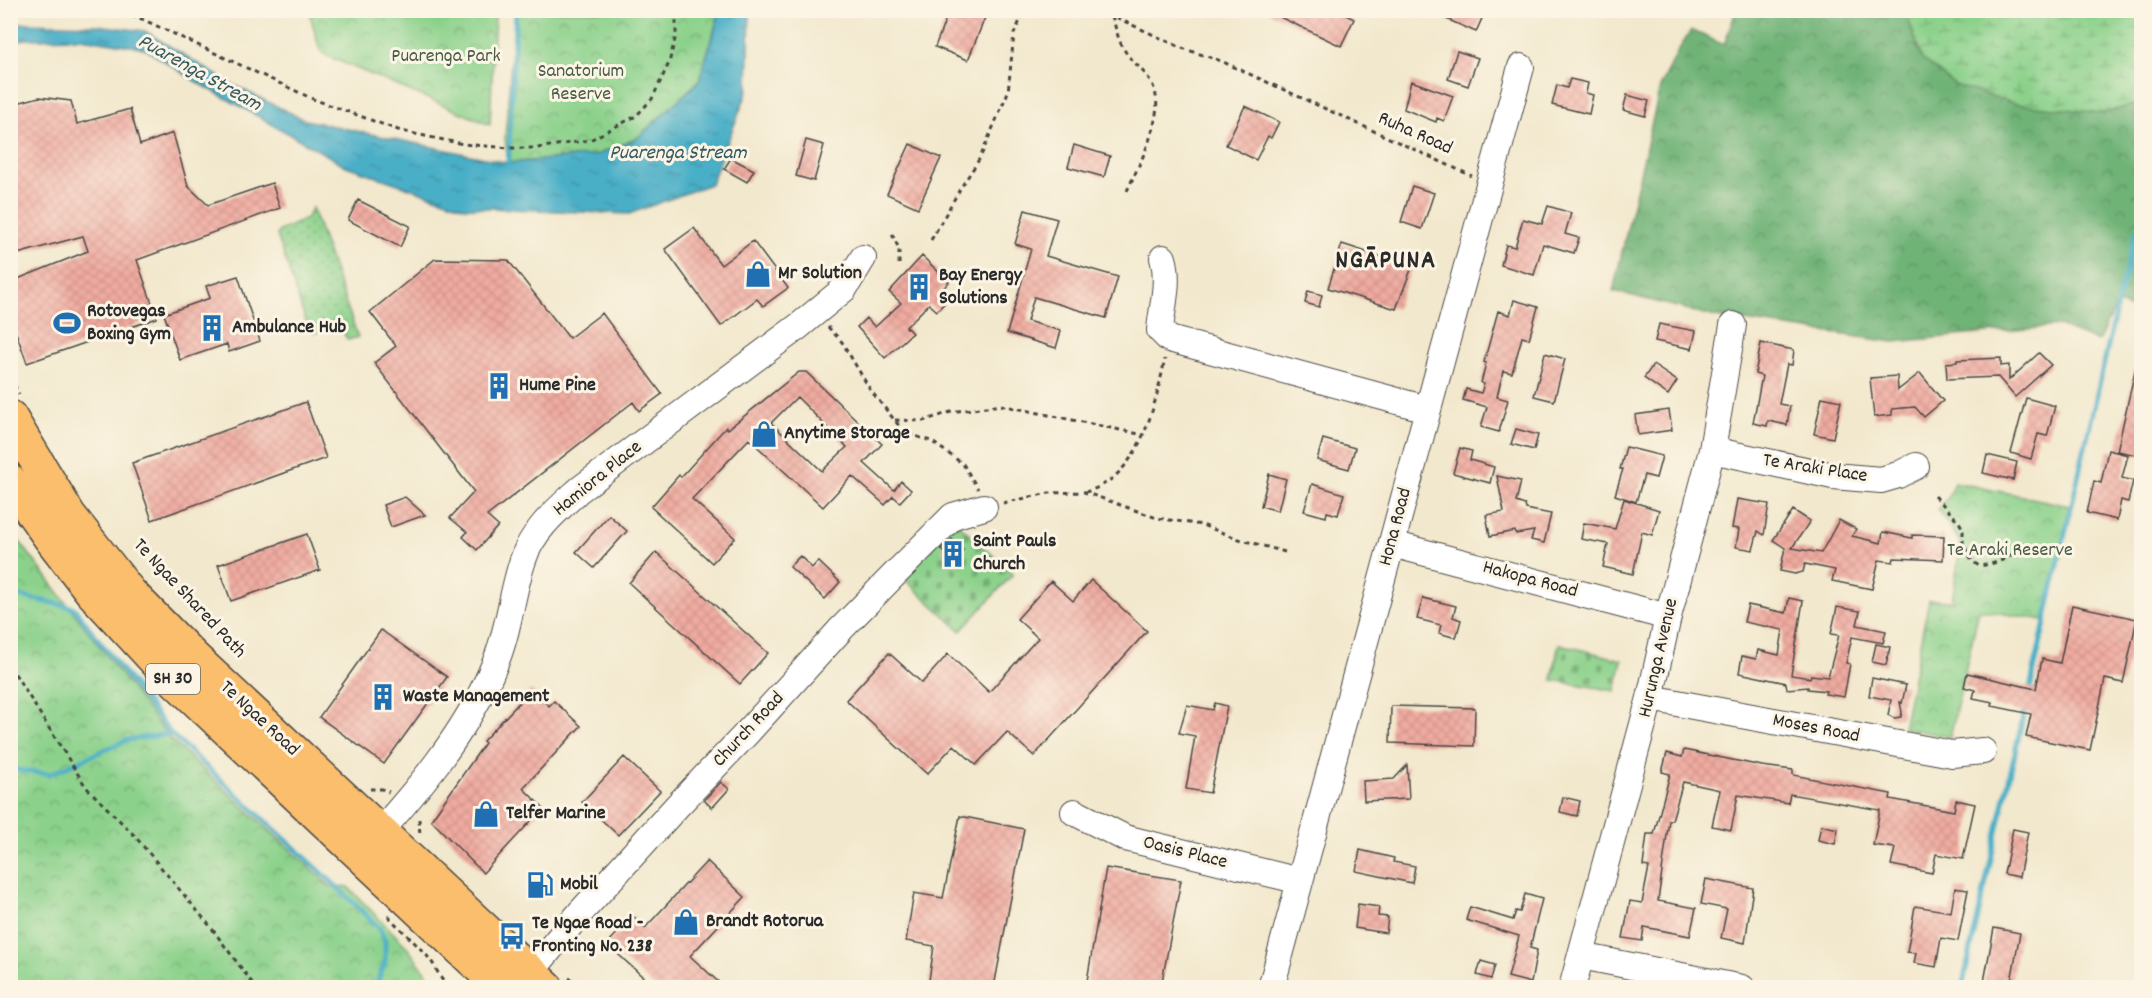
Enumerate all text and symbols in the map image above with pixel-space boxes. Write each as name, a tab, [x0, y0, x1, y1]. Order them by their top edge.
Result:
water label: Puarenga Stream	[132, 28, 267, 121]
park label: Puarenga Park	[391, 43, 501, 71]
park label: Sanatorium Reserve	[538, 58, 624, 109]
street label: Ruha Road	[1373, 105, 1457, 163]
water label: Puarenga Stream	[609, 139, 747, 169]
district label: NGĀPUNA	[1335, 243, 1437, 280]
shop icon: Mr Solution	[743, 259, 773, 289]
place label: Mr Solution	[778, 260, 862, 288]
place label: Bay Energy Solutions	[939, 262, 1023, 313]
building icon: Bay Energy Solutions	[904, 272, 934, 302]
place label: Rotovegas Boxing Gym	[87, 298, 171, 349]
sports icon: Rotovegas Boxing Gym	[52, 308, 82, 338]
building icon: Ambulance Hub	[197, 313, 227, 343]
place label: Ambulance Hub	[232, 314, 347, 342]
building icon: Hume Pine	[484, 371, 514, 401]
place label: Hume Pine	[519, 372, 596, 400]
shop icon: Anytime Storage	[749, 419, 779, 449]
place label: Anytime Storage	[784, 420, 910, 448]
street label: Hamiora Place	[547, 434, 649, 524]
street label: Te Araki Place	[1761, 447, 1870, 491]
street label: Hona Road	[1372, 485, 1420, 569]
place label: Saint Pauls Church	[973, 528, 1056, 579]
street label: Te Ngae Shared Path	[126, 533, 252, 665]
park label: Te Araki Reserve	[1947, 537, 2073, 565]
building icon: Saint Pauls Church	[938, 539, 968, 569]
street label: Hakopa Road	[1479, 554, 1581, 606]
street label: Hurunga Avenue	[1632, 595, 1686, 720]
road number: SH 30	[146, 664, 200, 694]
street label: Te Ngae Road	[213, 675, 305, 763]
building icon: Waste Management	[368, 682, 398, 712]
place label: Waste Management	[403, 683, 550, 711]
street label: Church Road	[707, 686, 791, 774]
street label: Moses Road	[1770, 707, 1862, 751]
shop icon: Telfer Marine	[471, 799, 501, 829]
place label: Telfer Marine	[506, 800, 606, 828]
street label: Oasis Place	[1140, 829, 1230, 877]
fuel station icon: Mobil	[525, 870, 555, 900]
place label: Mobil	[560, 871, 598, 899]
shop icon: Brandt Rotorua	[671, 907, 701, 937]
place label: Brandt Rotorua	[706, 908, 824, 936]
place label: Te Ngae Road - Fronting No. 238	[532, 910, 652, 961]
bus stop icon: Te Ngae Road - Fronting No. 238	[497, 921, 527, 951]

